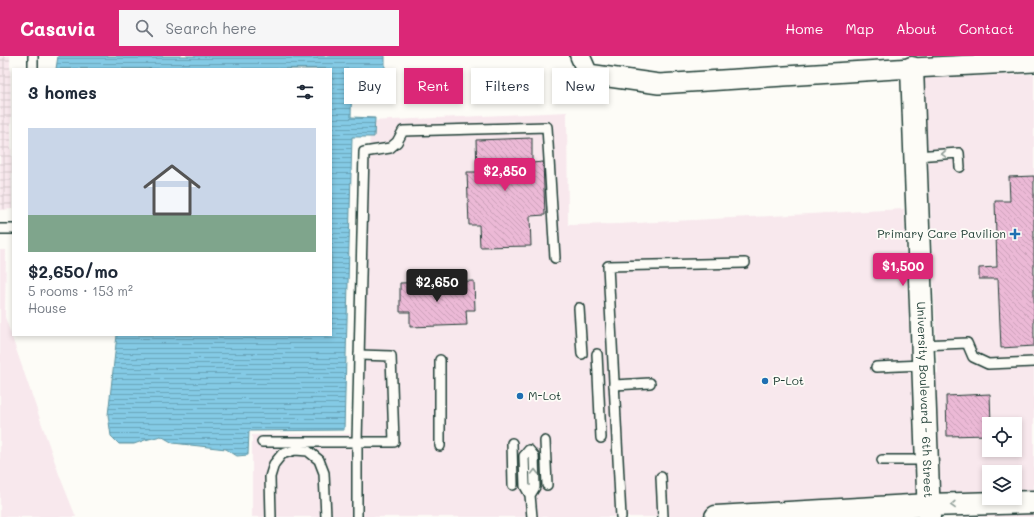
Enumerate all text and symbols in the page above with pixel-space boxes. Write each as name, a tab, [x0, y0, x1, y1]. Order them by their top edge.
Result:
search box	[119, 10, 399, 46]
text: Casavia	[20, 16, 95, 41]
icon: search	[133, 17, 155, 39]
text: Search here	[165, 18, 257, 38]
text: Home	[785, 19, 823, 38]
text: Map	[845, 19, 874, 38]
text: About	[896, 19, 937, 38]
text: Contact	[959, 19, 1014, 38]
chip: Buy	[344, 68, 396, 104]
chip: Rent	[404, 68, 463, 104]
chip: Filters	[471, 68, 544, 104]
chip: New	[552, 68, 609, 104]
text: 3 homes	[28, 81, 97, 103]
icon: filters	[294, 81, 316, 103]
one-way arrow	[941, 149, 947, 158]
icon: home	[136, 154, 208, 226]
pin: $2,850	[472, 158, 538, 192]
text: $2,850	[483, 162, 527, 179]
place label: Primary Care Pavilion	[877, 225, 1006, 241]
marker: Primary Care Pavilion	[1009, 228, 1021, 240]
pin: $1,500	[870, 253, 936, 287]
text: $1,500	[882, 257, 924, 274]
text: $2,650/mo	[28, 260, 118, 282]
pin: $2,650	[404, 269, 470, 303]
text: $2,650	[415, 273, 459, 290]
text: 5 rooms · 153 m²	[28, 282, 133, 299]
text: House	[28, 299, 66, 316]
street label: University Boulevard - 6th Street	[914, 301, 937, 498]
place label: P-Lot	[773, 372, 804, 388]
marker: P-Lot	[760, 376, 770, 386]
place label: M-Lot	[528, 387, 561, 403]
marker: M-Lot	[515, 391, 525, 401]
map controls	[982, 417, 1022, 505]
button: locate	[982, 417, 1022, 457]
button: layers	[982, 465, 1022, 505]
one-way arrow	[531, 469, 539, 475]
one-way arrow	[950, 500, 956, 509]

